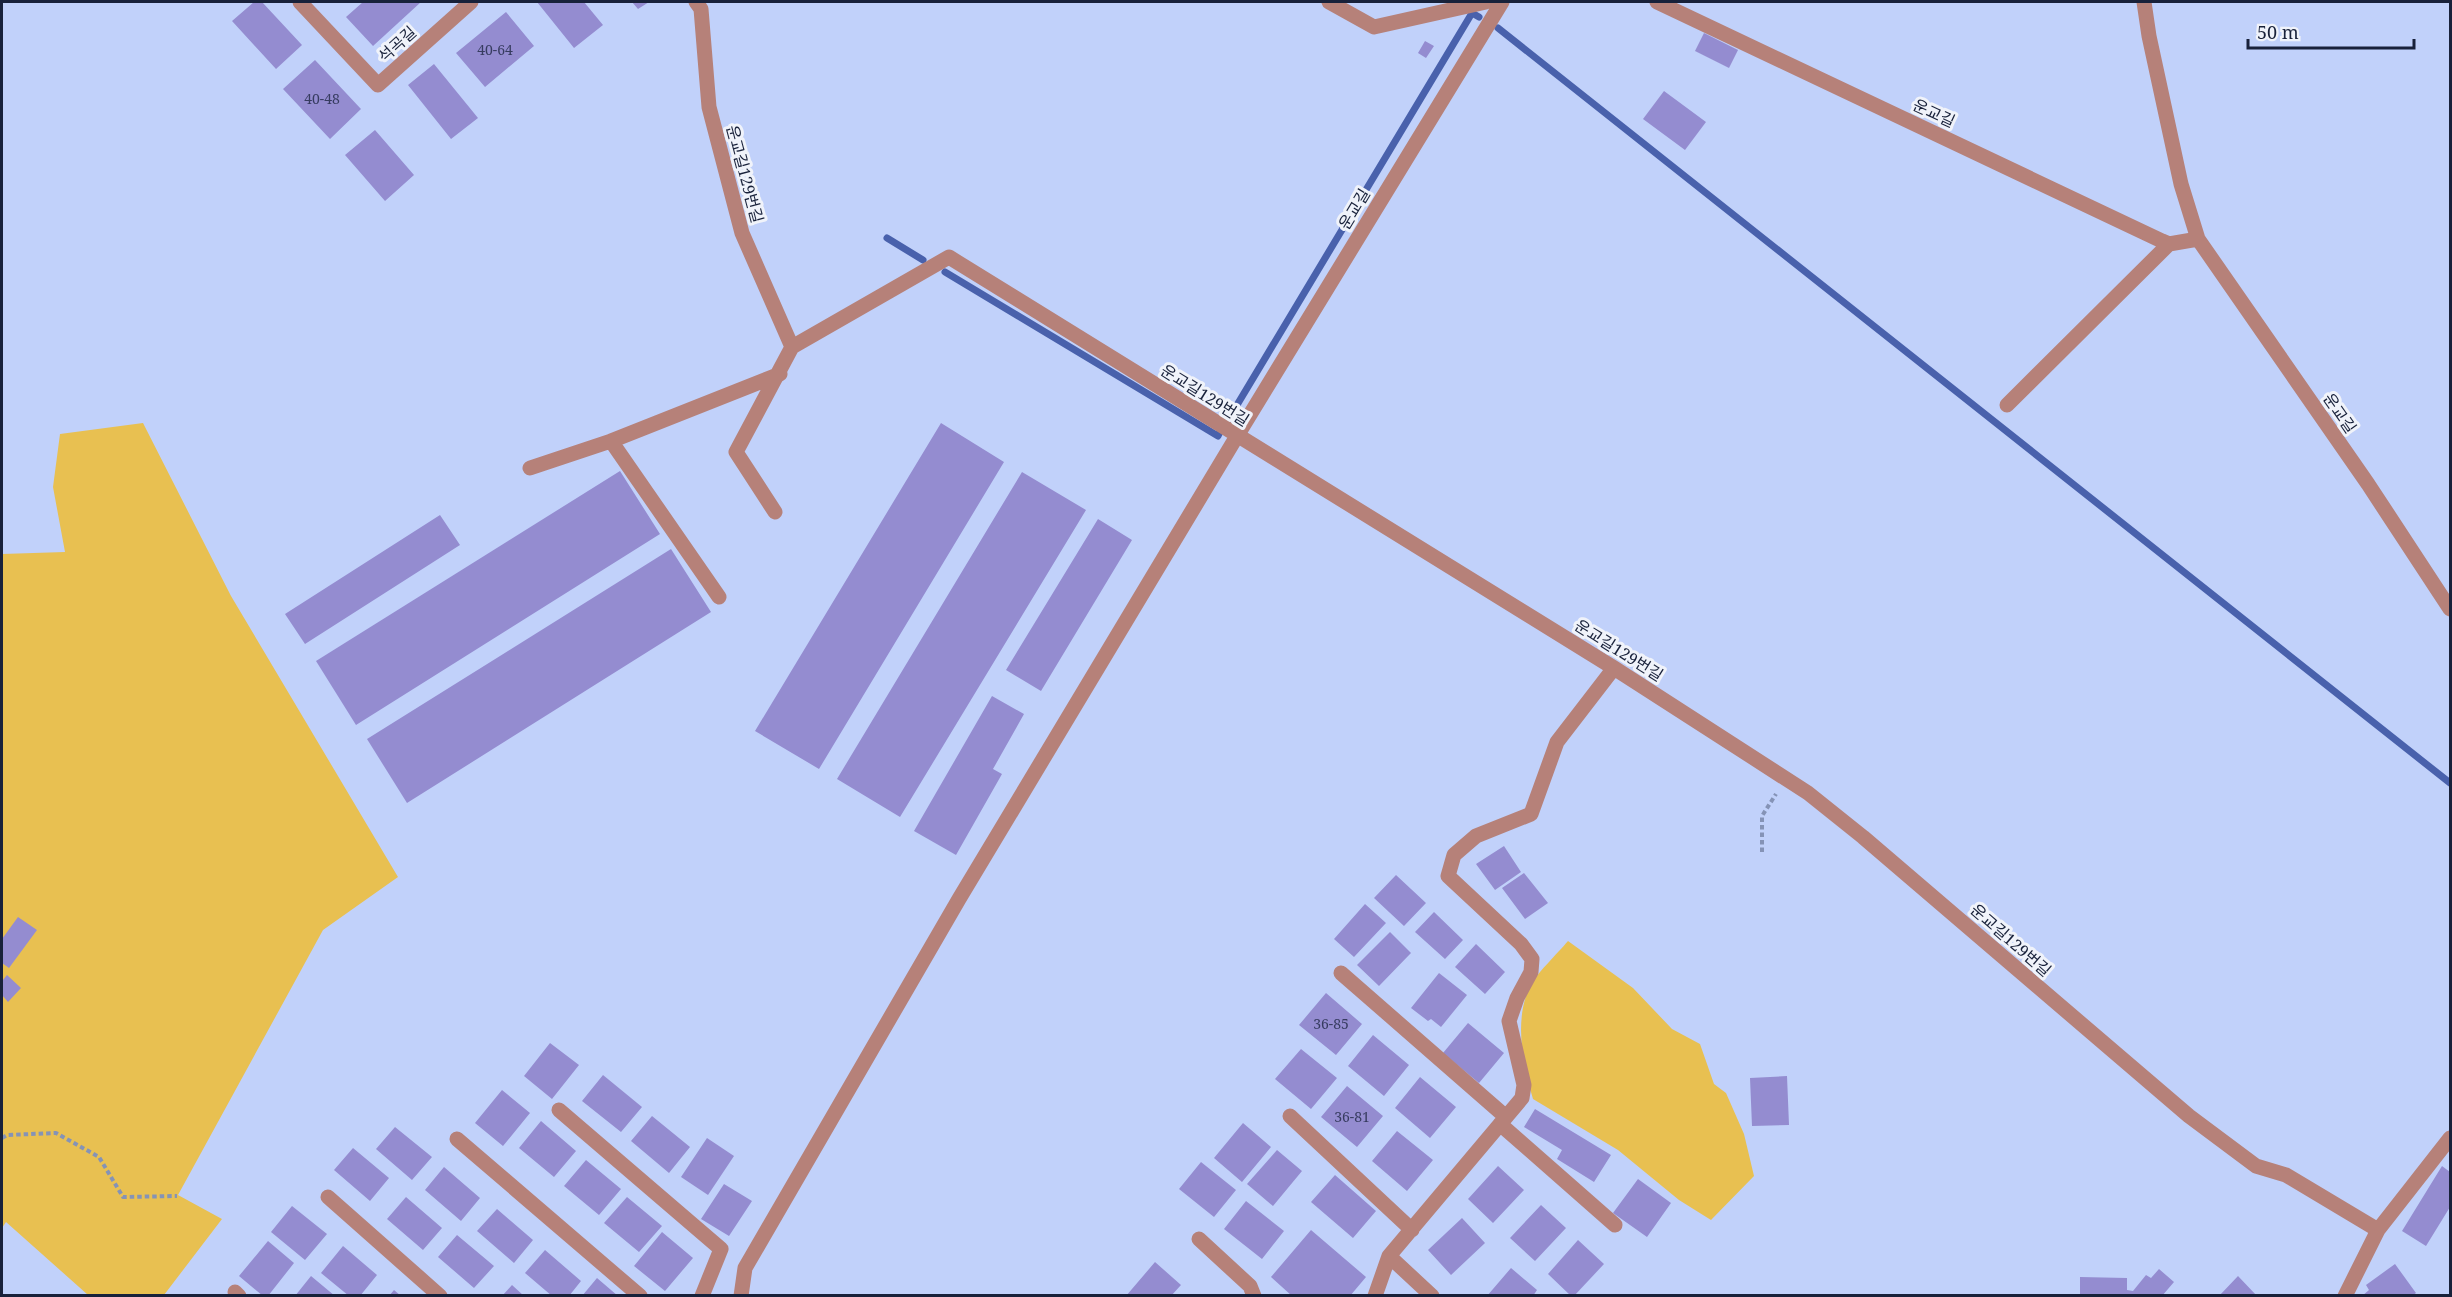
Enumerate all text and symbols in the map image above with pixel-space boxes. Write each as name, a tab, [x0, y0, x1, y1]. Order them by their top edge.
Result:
scale bar	[2248, 12, 2414, 50]
text: 50 m	[2257, 20, 2299, 44]
street label: 석곡길	[373, 21, 421, 67]
house number: 40-64	[477, 40, 513, 59]
house number: 40-48	[304, 89, 340, 108]
street label: 운교길	[1909, 94, 1959, 132]
street label: 운교길129번길	[721, 123, 769, 225]
street label: 운교길	[1333, 184, 1375, 234]
street label: 운교길129번길	[1157, 359, 1253, 431]
street label: 운교길	[2318, 389, 2362, 437]
street label: 운교길129번길	[1571, 614, 1667, 686]
street label: 운교길129번길	[1966, 899, 2056, 981]
house number: 36-85	[1313, 1014, 1349, 1033]
house number: 36-81	[1334, 1107, 1370, 1126]

